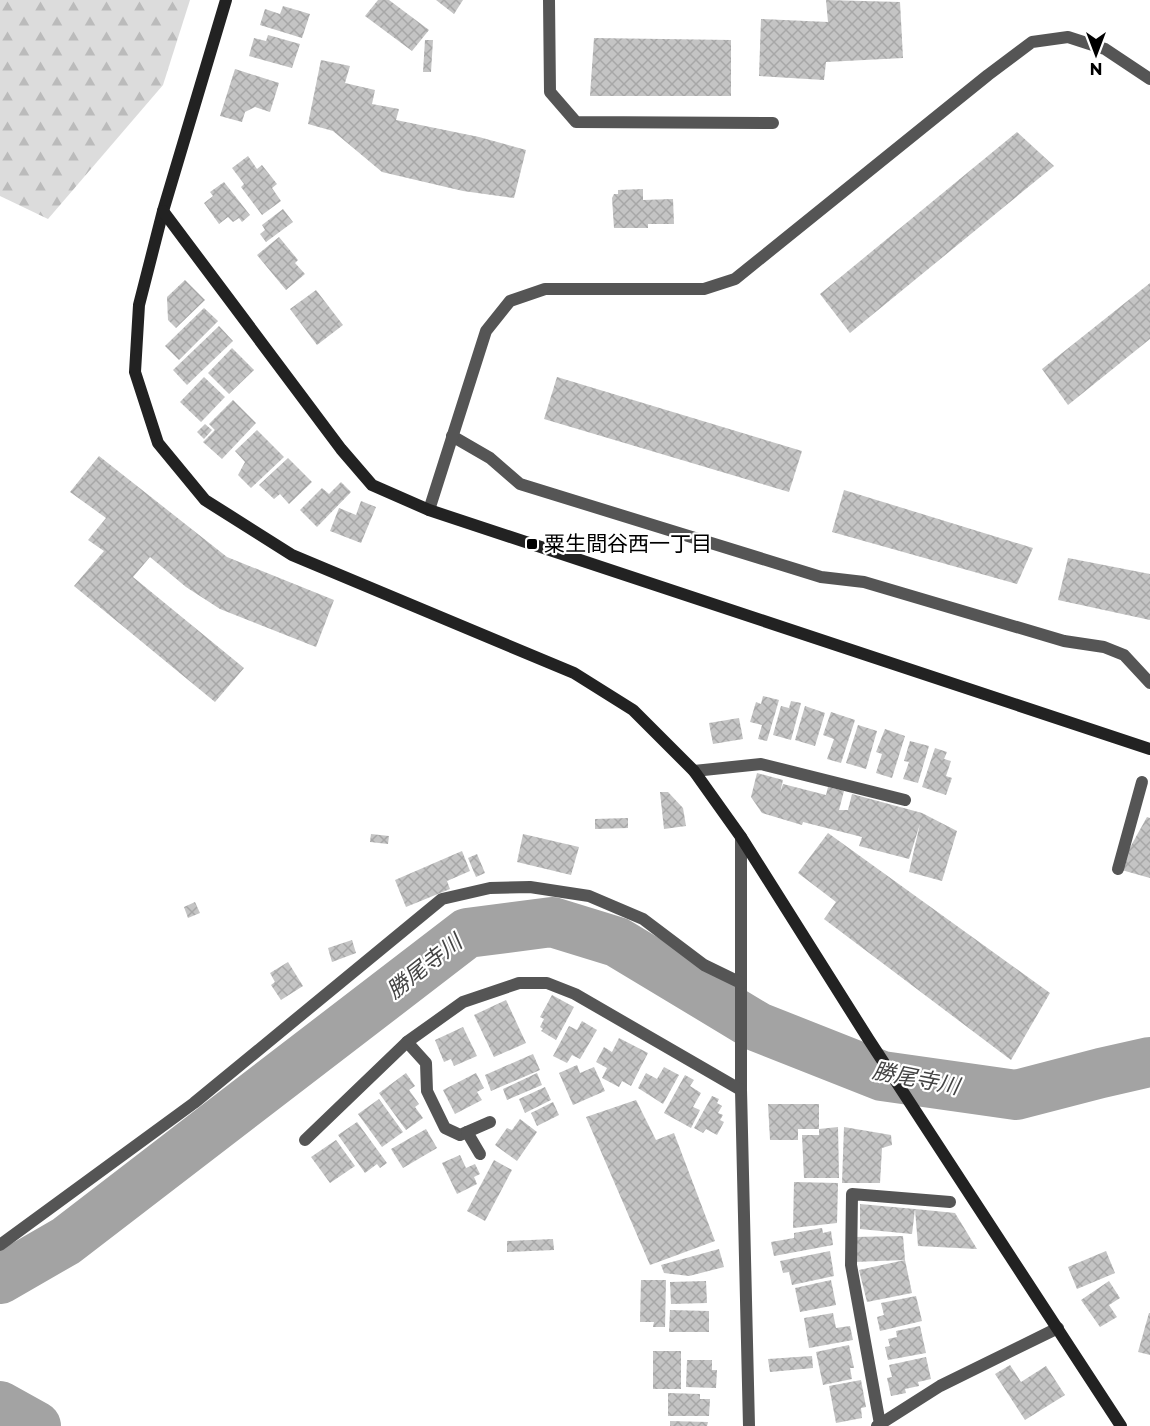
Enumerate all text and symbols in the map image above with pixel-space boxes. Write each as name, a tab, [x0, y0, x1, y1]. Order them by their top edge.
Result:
north arrow	[1066, 24, 1126, 84]
text: N	[1090, 59, 1102, 78]
place label: 粟生間谷西一丁目	[544, 531, 712, 556]
marker: 粟生間谷西一丁目	[525, 537, 539, 551]
water label: 勝尾寺川	[381, 927, 469, 1004]
water label: 勝尾寺川	[870, 1057, 964, 1101]

